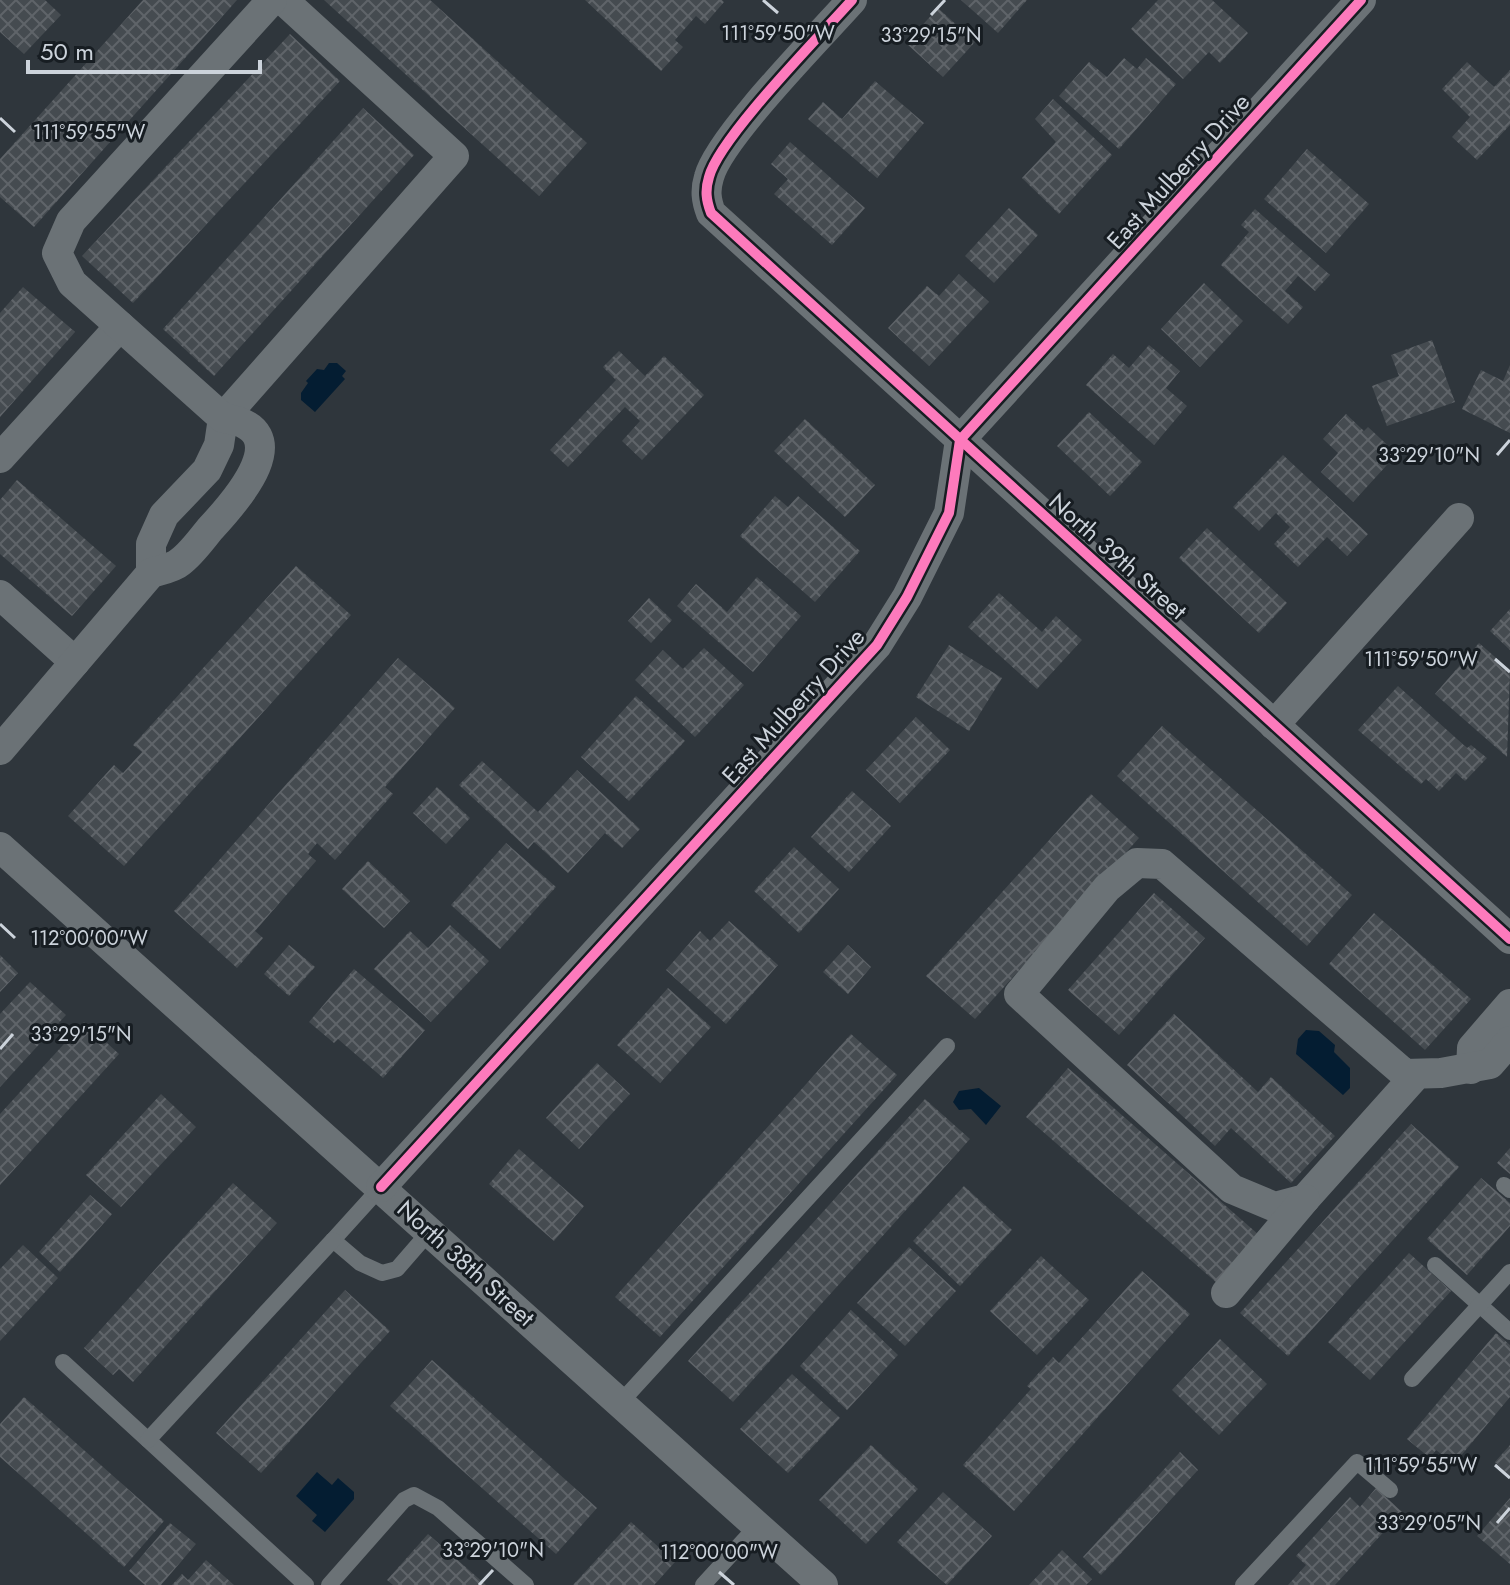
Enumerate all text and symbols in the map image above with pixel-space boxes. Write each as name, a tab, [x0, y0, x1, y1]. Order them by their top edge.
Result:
text: 111°59'50"W	[721, 19, 835, 48]
text: 33°29'15"N	[880, 21, 982, 50]
scale bar	[28, 24, 260, 74]
text: 50 m	[40, 34, 94, 69]
street label: East Mulberry Drive	[1098, 85, 1258, 257]
text: 111°59'55"W	[33, 118, 146, 147]
text: 33°29'10"N	[1378, 441, 1480, 470]
street label: North 39th Street	[1041, 484, 1195, 628]
street label: East Mulberry Drive	[713, 620, 873, 792]
text: 111°59'50"W	[1364, 645, 1478, 674]
text: 112°00'00"W	[30, 924, 148, 953]
text: 33°29'15"N	[30, 1020, 132, 1049]
street label: North 38th Street	[389, 1192, 543, 1335]
text: 111°59'55"W	[1365, 1451, 1478, 1480]
text: 33°29'05"N	[1377, 1509, 1481, 1538]
text: 33°29'10"N	[442, 1536, 544, 1565]
text: 112°00'00"W	[660, 1538, 778, 1567]

